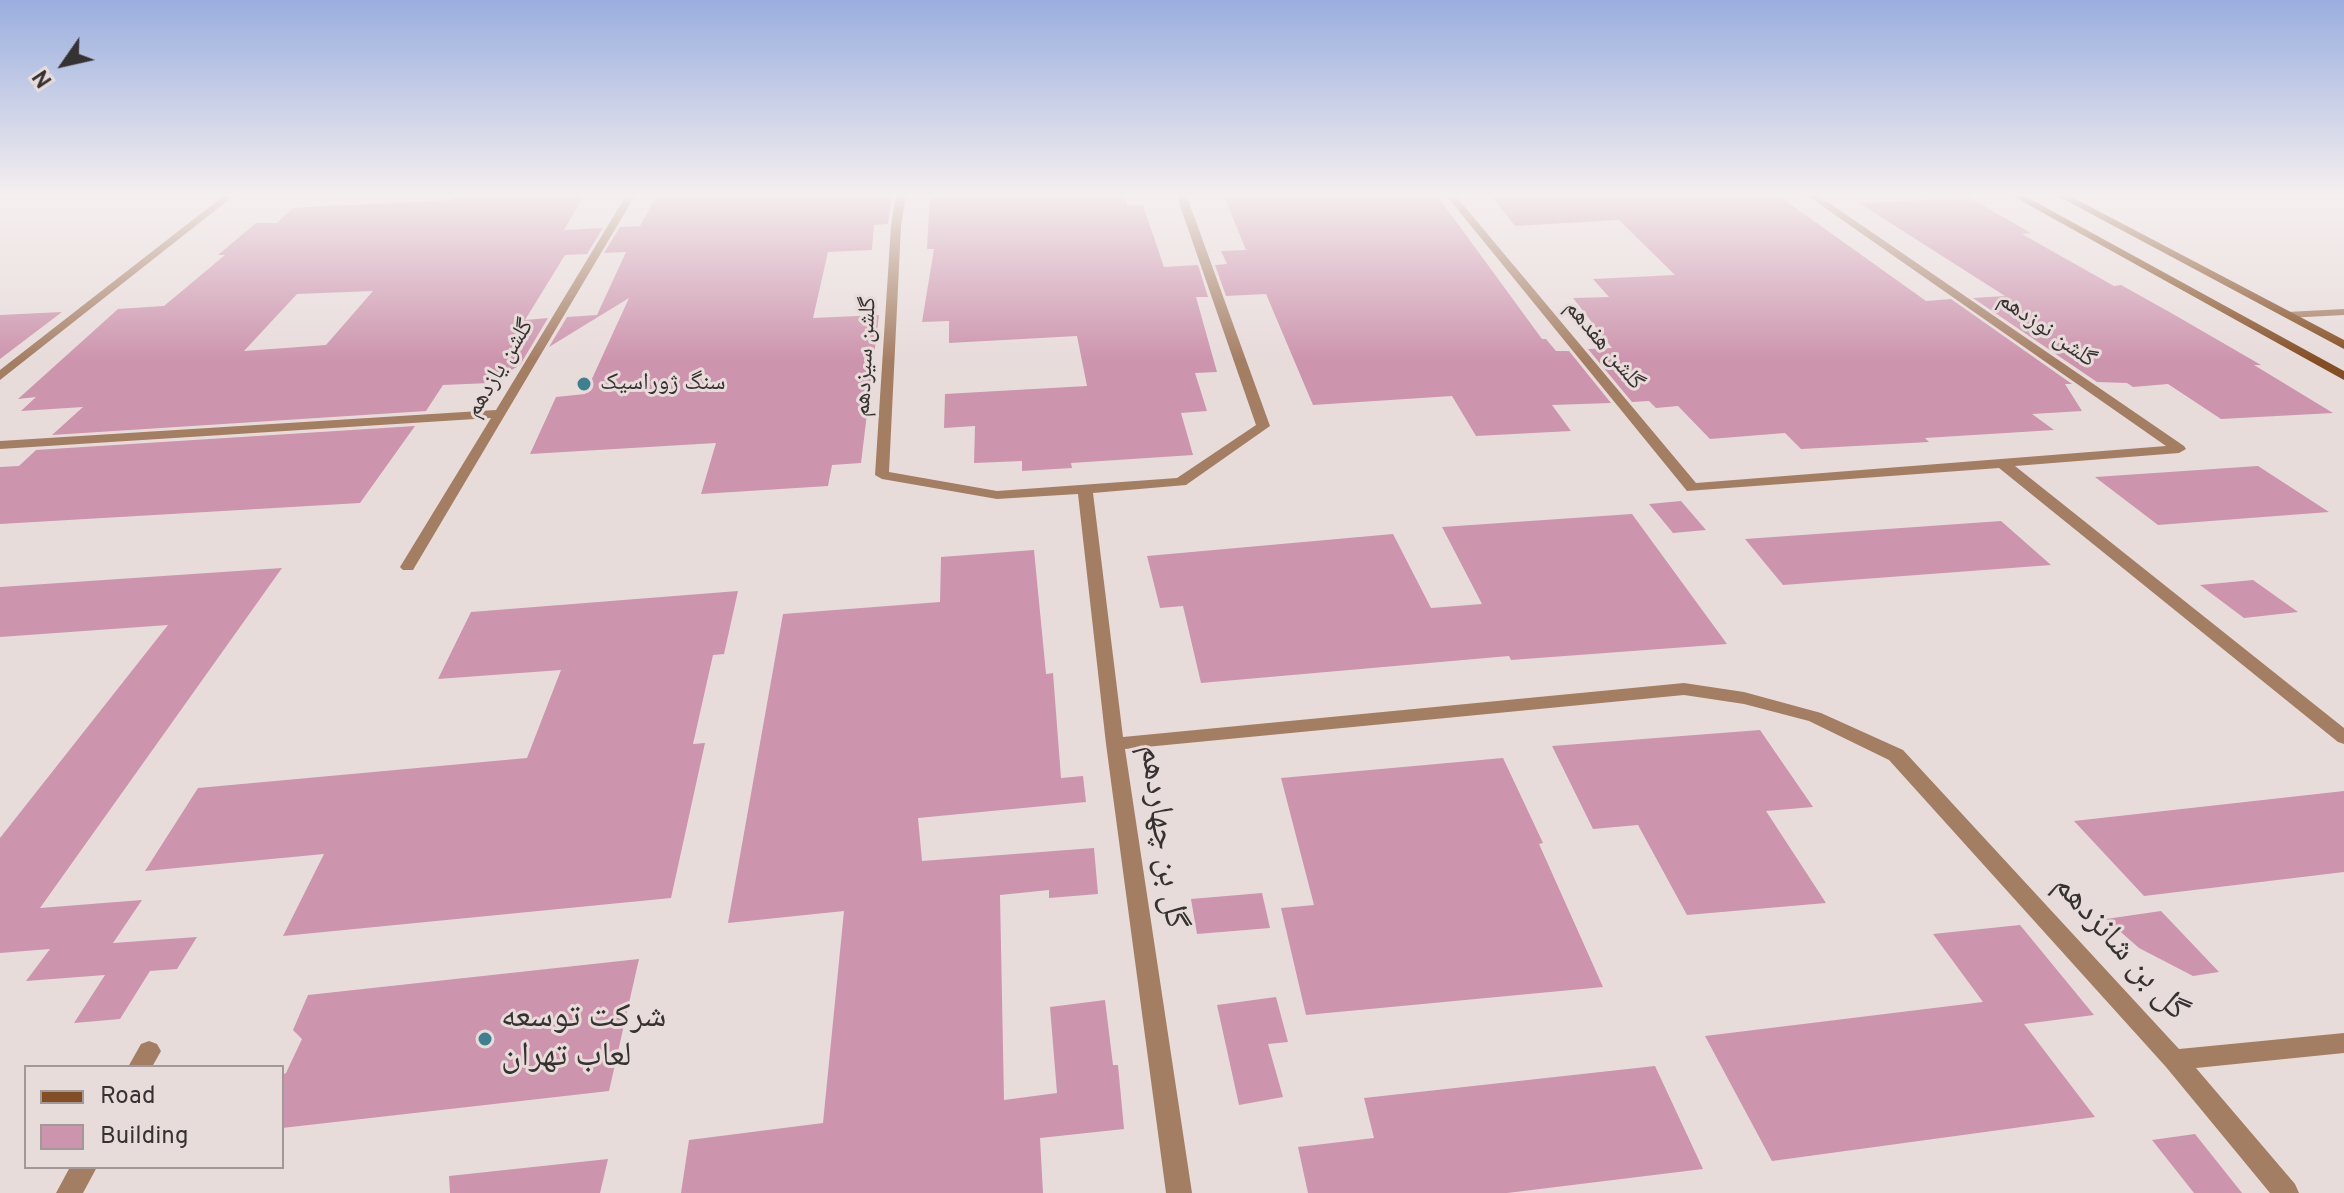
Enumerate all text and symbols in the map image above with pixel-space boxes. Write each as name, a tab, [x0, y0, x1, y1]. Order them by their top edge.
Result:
north arrow	[24, 24, 104, 104]
text: N	[28, 64, 59, 92]
street label: گلشن نوزدهم	[1991, 287, 2101, 375]
street label: گلشن هفدهم	[1557, 295, 1649, 397]
street label: گلشن سیزدهم	[849, 296, 885, 418]
street label: گلشن یازدهم	[460, 315, 542, 423]
place label: سنگ ژوراسیک	[600, 370, 726, 398]
marker: سنگ ژوراسیک	[575, 375, 593, 393]
street label: گل بن چهاردهم	[1128, 743, 1194, 931]
street label: گل بن شانزدهم	[2043, 867, 2195, 1031]
place label: شرکت توسعه لعاب تهران	[501, 999, 666, 1078]
marker: شرکت توسعه لعاب تهران	[476, 1030, 494, 1048]
legend	[24, 1065, 284, 1169]
text: Road	[100, 1082, 156, 1112]
text: Building	[100, 1122, 189, 1152]

